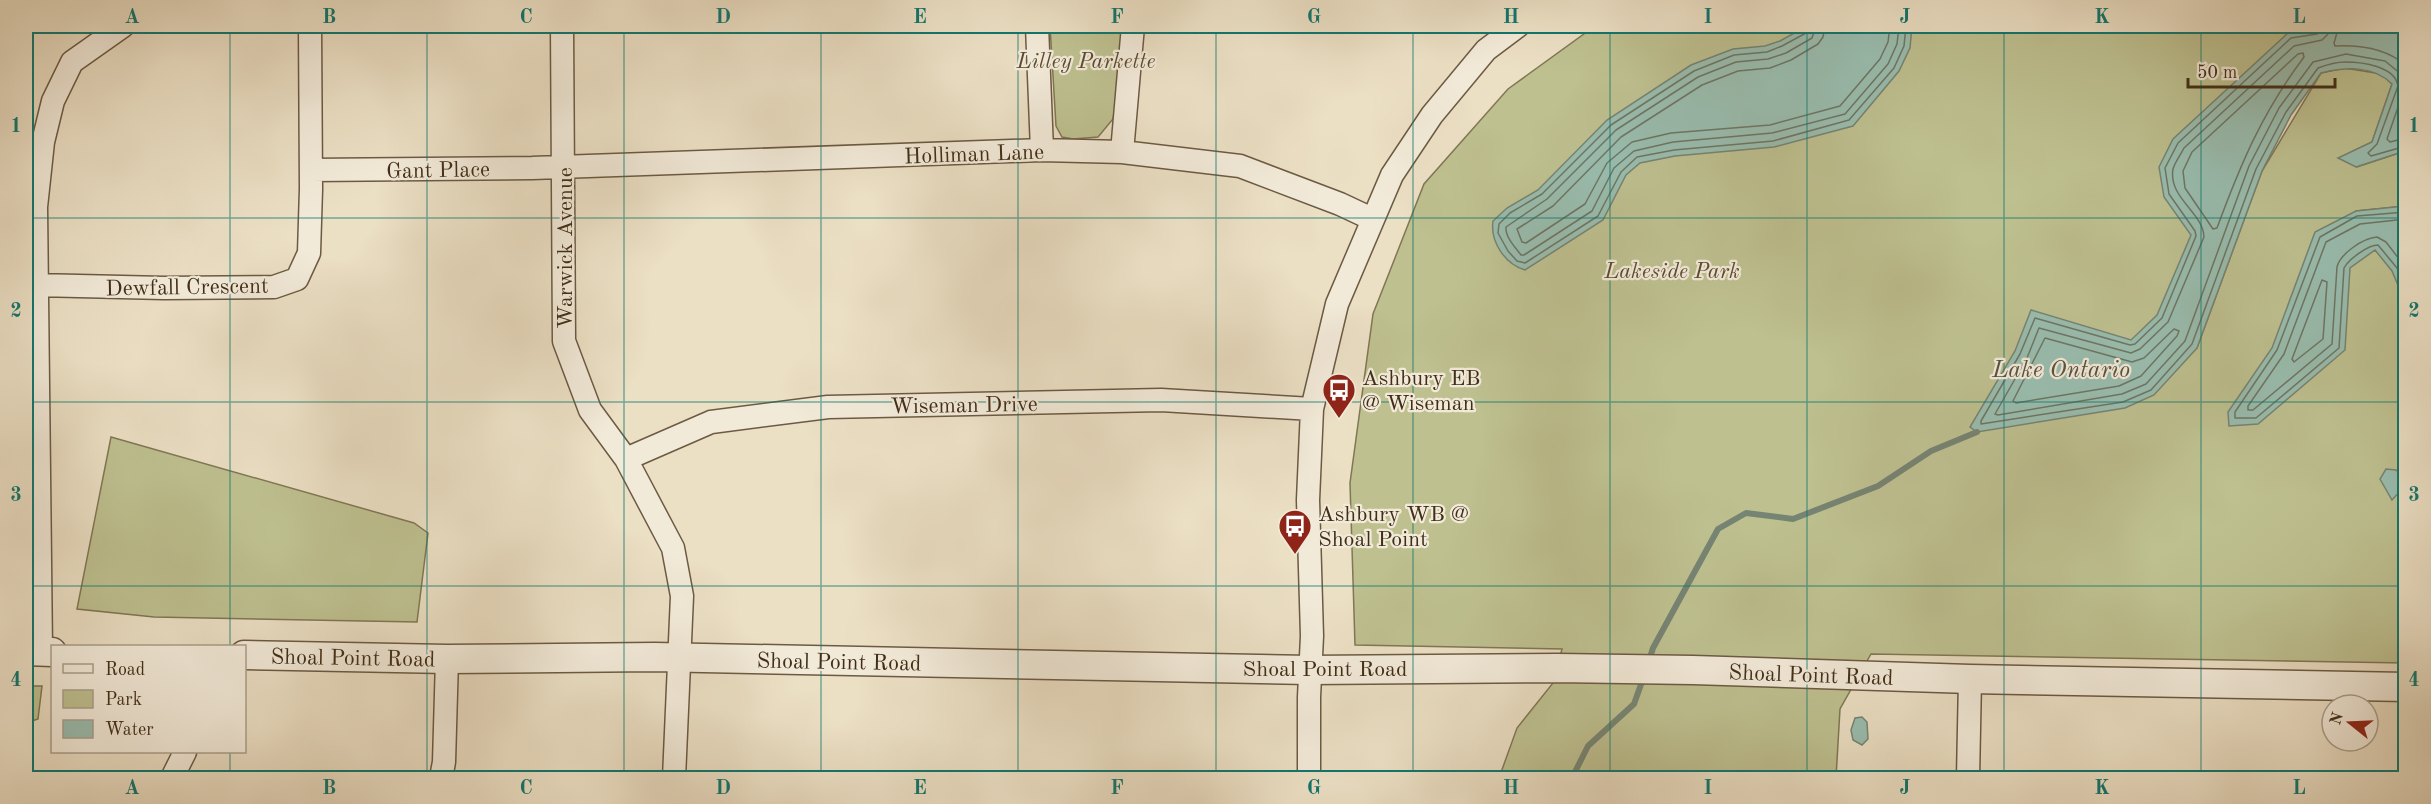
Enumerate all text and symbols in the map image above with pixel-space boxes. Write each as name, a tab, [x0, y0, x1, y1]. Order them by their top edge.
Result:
text: A	[124, 8, 140, 28]
text: B	[322, 8, 336, 28]
text: C	[519, 8, 533, 28]
text: D	[715, 8, 731, 28]
text: E	[913, 8, 927, 28]
text: F	[1110, 8, 1124, 28]
text: G	[1307, 8, 1321, 28]
text: H	[1503, 8, 1519, 28]
text: I	[1704, 8, 1712, 28]
text: J	[1900, 8, 1911, 28]
text: K	[2094, 8, 2110, 28]
text: L	[2292, 8, 2306, 28]
park label: Lilley Parkette	[1015, 51, 1156, 73]
scale bar	[2188, 51, 2335, 89]
text: 50 m	[2197, 64, 2237, 82]
text: 1	[10, 117, 22, 137]
text: 1	[2408, 117, 2420, 137]
street label: Holliman Lane	[904, 142, 1044, 168]
street label: Gant Place	[386, 159, 490, 183]
street label: Warwick Avenue	[555, 167, 577, 329]
park label: Lakeside Park	[1603, 261, 1740, 283]
street label: Dewfall Crescent	[105, 276, 269, 300]
text: 2	[10, 302, 22, 322]
text: 2	[2408, 302, 2420, 322]
water label: Lake Ontario	[1991, 359, 2130, 383]
place label: Ashbury EB @ Wiseman	[1362, 368, 1481, 415]
bus stop icon: Ashbury EB @ Wiseman	[1321, 372, 1357, 419]
street label: Wiseman Drive	[890, 394, 1038, 418]
text: 3	[10, 486, 22, 506]
text: 3	[2408, 486, 2420, 506]
place label: Ashbury WB @ Shoal Point	[1318, 504, 1469, 551]
bus stop icon: Ashbury WB @ Shoal Point	[1277, 508, 1313, 555]
legend	[51, 645, 246, 753]
street label: Shoal Point Road	[270, 647, 436, 671]
street label: Shoal Point Road	[756, 651, 922, 675]
street label: Shoal Point Road	[1243, 659, 1407, 681]
text: Road	[105, 661, 145, 679]
street label: Shoal Point Road	[1728, 662, 1894, 690]
text: 4	[10, 671, 22, 691]
text: 4	[2408, 671, 2420, 691]
text: Park	[105, 691, 142, 709]
north arrow	[2320, 693, 2380, 753]
text: N	[2328, 710, 2347, 727]
text: Water	[105, 721, 154, 739]
text: A	[124, 779, 140, 799]
text: B	[322, 779, 336, 799]
text: C	[519, 779, 533, 799]
text: D	[715, 779, 731, 799]
text: E	[913, 779, 927, 799]
text: F	[1110, 779, 1124, 799]
text: G	[1307, 779, 1321, 799]
text: H	[1503, 779, 1519, 799]
text: I	[1704, 779, 1712, 799]
text: J	[1900, 779, 1911, 799]
text: K	[2094, 779, 2110, 799]
text: L	[2292, 779, 2306, 799]

